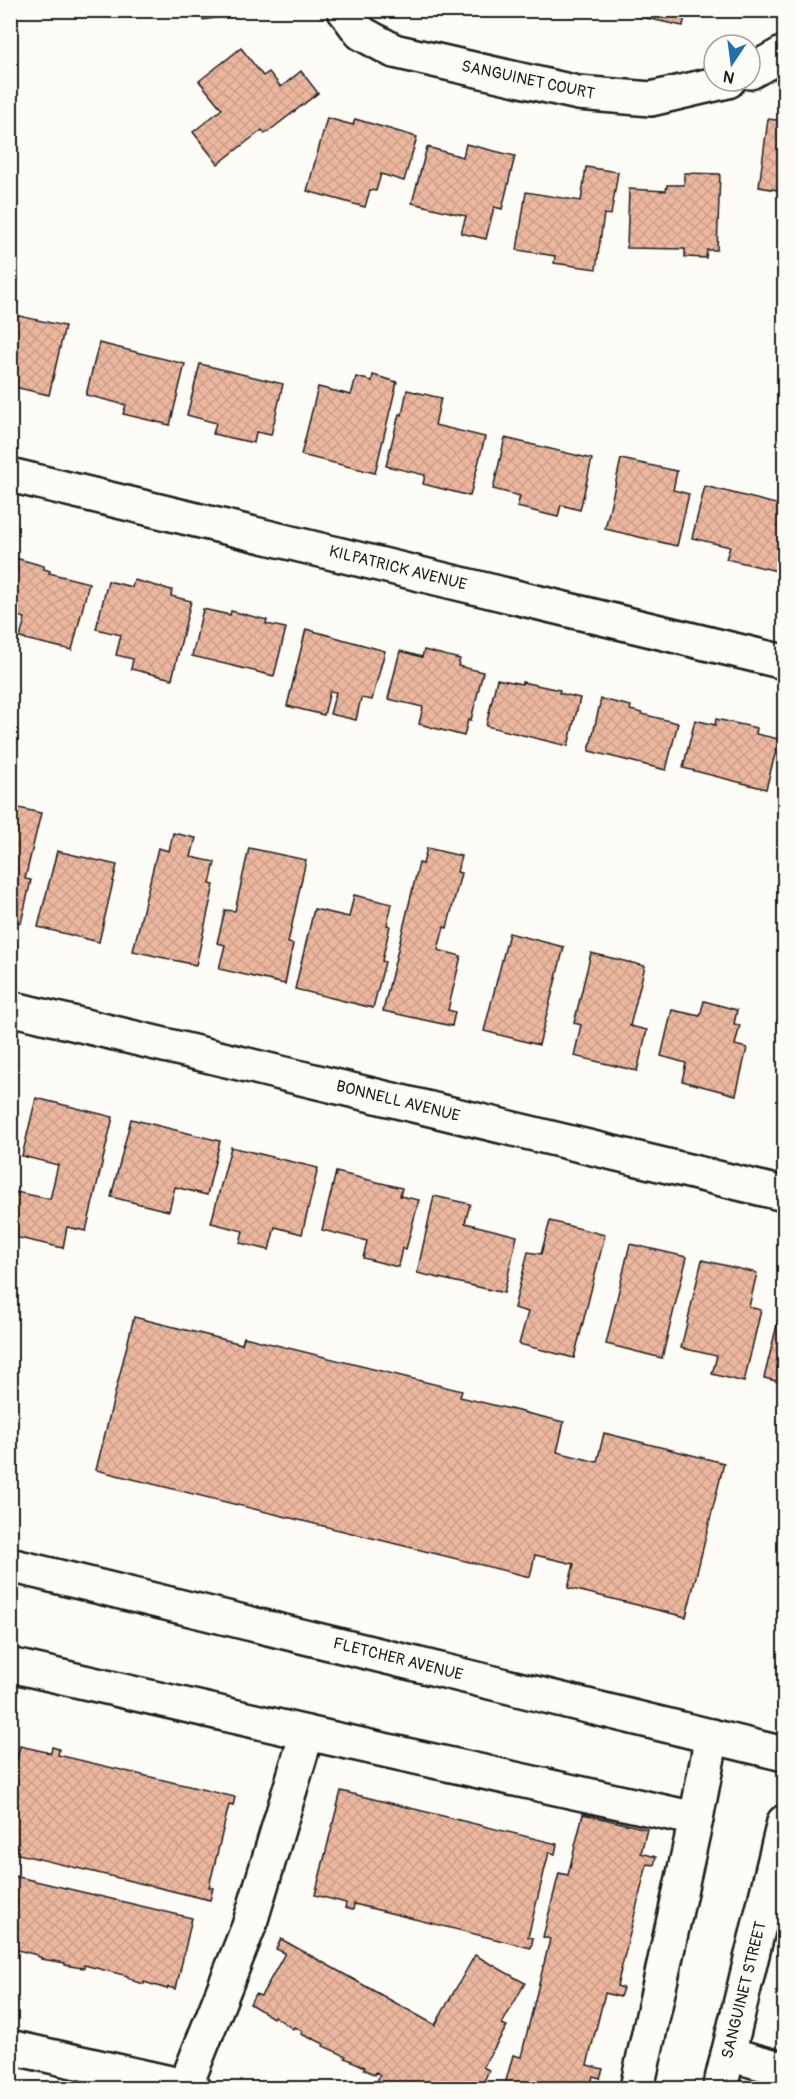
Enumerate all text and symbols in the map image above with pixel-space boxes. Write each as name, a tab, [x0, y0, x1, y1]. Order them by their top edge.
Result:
north arrow	[702, 33, 762, 93]
street label: SANGUINET COURT	[459, 56, 597, 104]
text: N	[721, 66, 736, 88]
street label: KILPATRICK AVENUE	[327, 541, 469, 595]
street label: BONNELL AVENUE	[334, 1076, 462, 1126]
street label: FLETCHER AVENUE	[331, 1633, 465, 1685]
street label: SANGUINET STREET	[717, 1919, 771, 2061]

